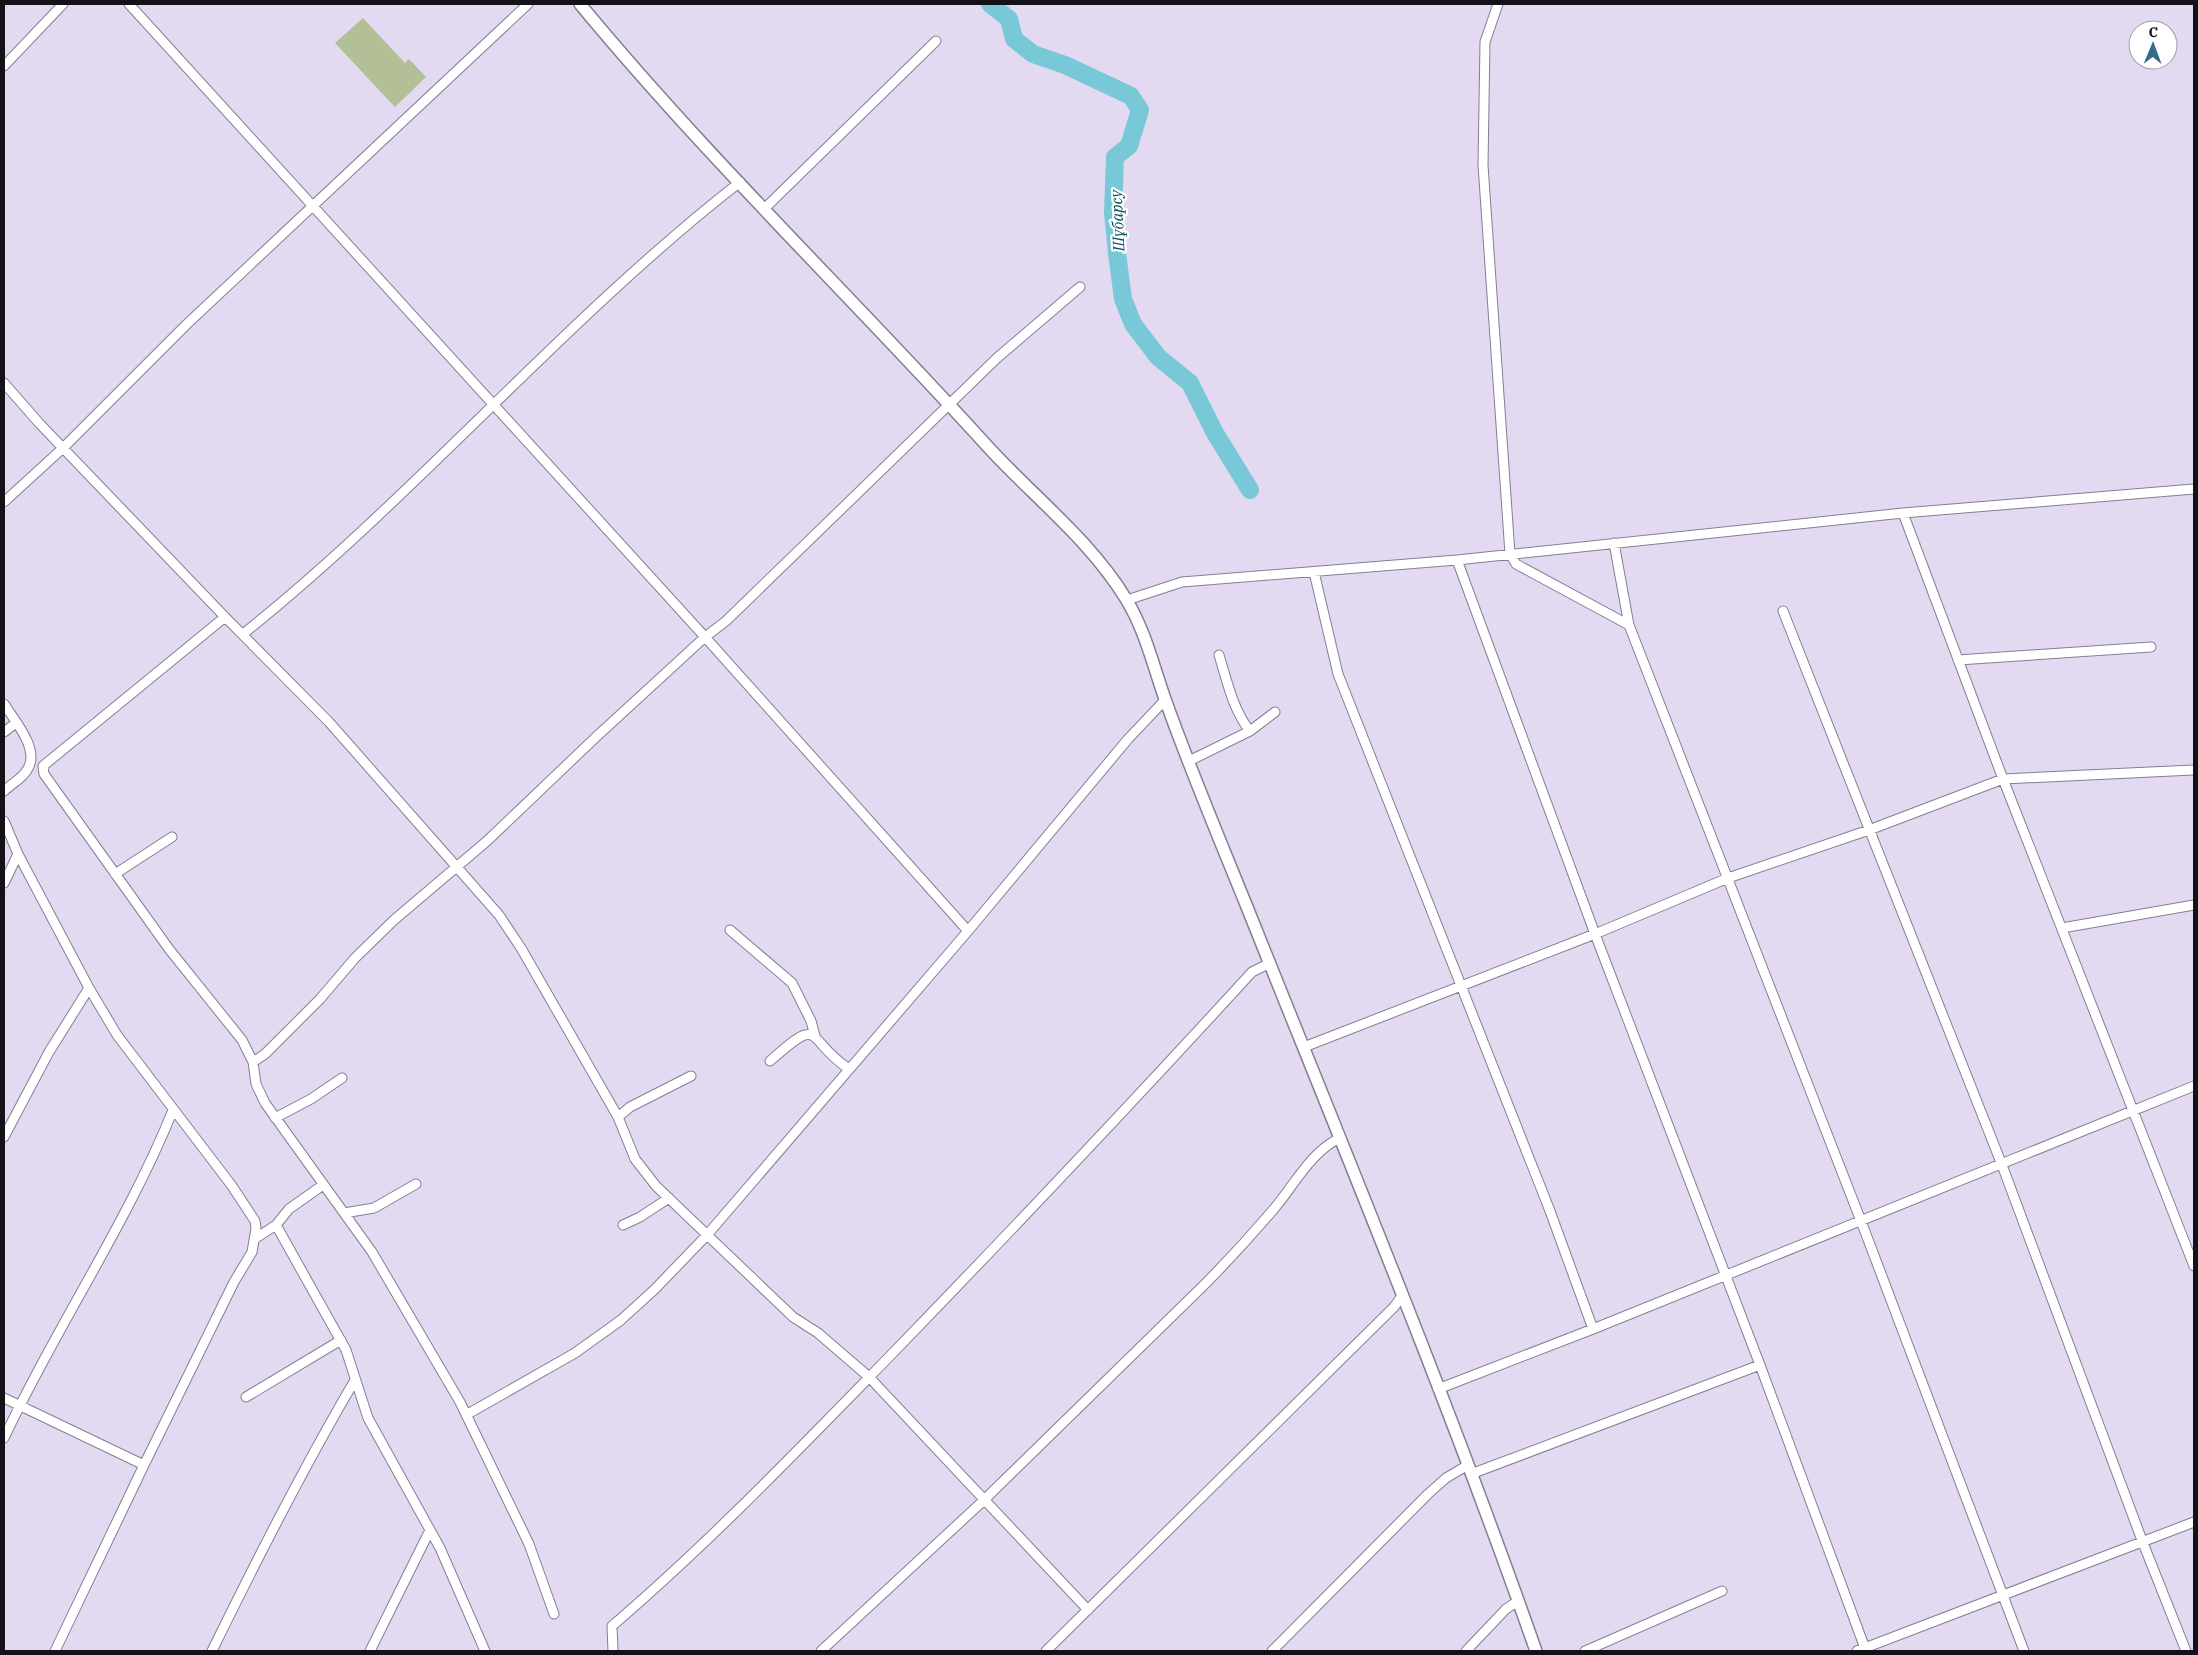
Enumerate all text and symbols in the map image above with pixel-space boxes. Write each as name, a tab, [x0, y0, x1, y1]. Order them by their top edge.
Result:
north arrow	[2128, 20, 2178, 70]
text: С	[2148, 23, 2158, 41]
water label: Шұбарсу	[1105, 188, 1129, 253]

